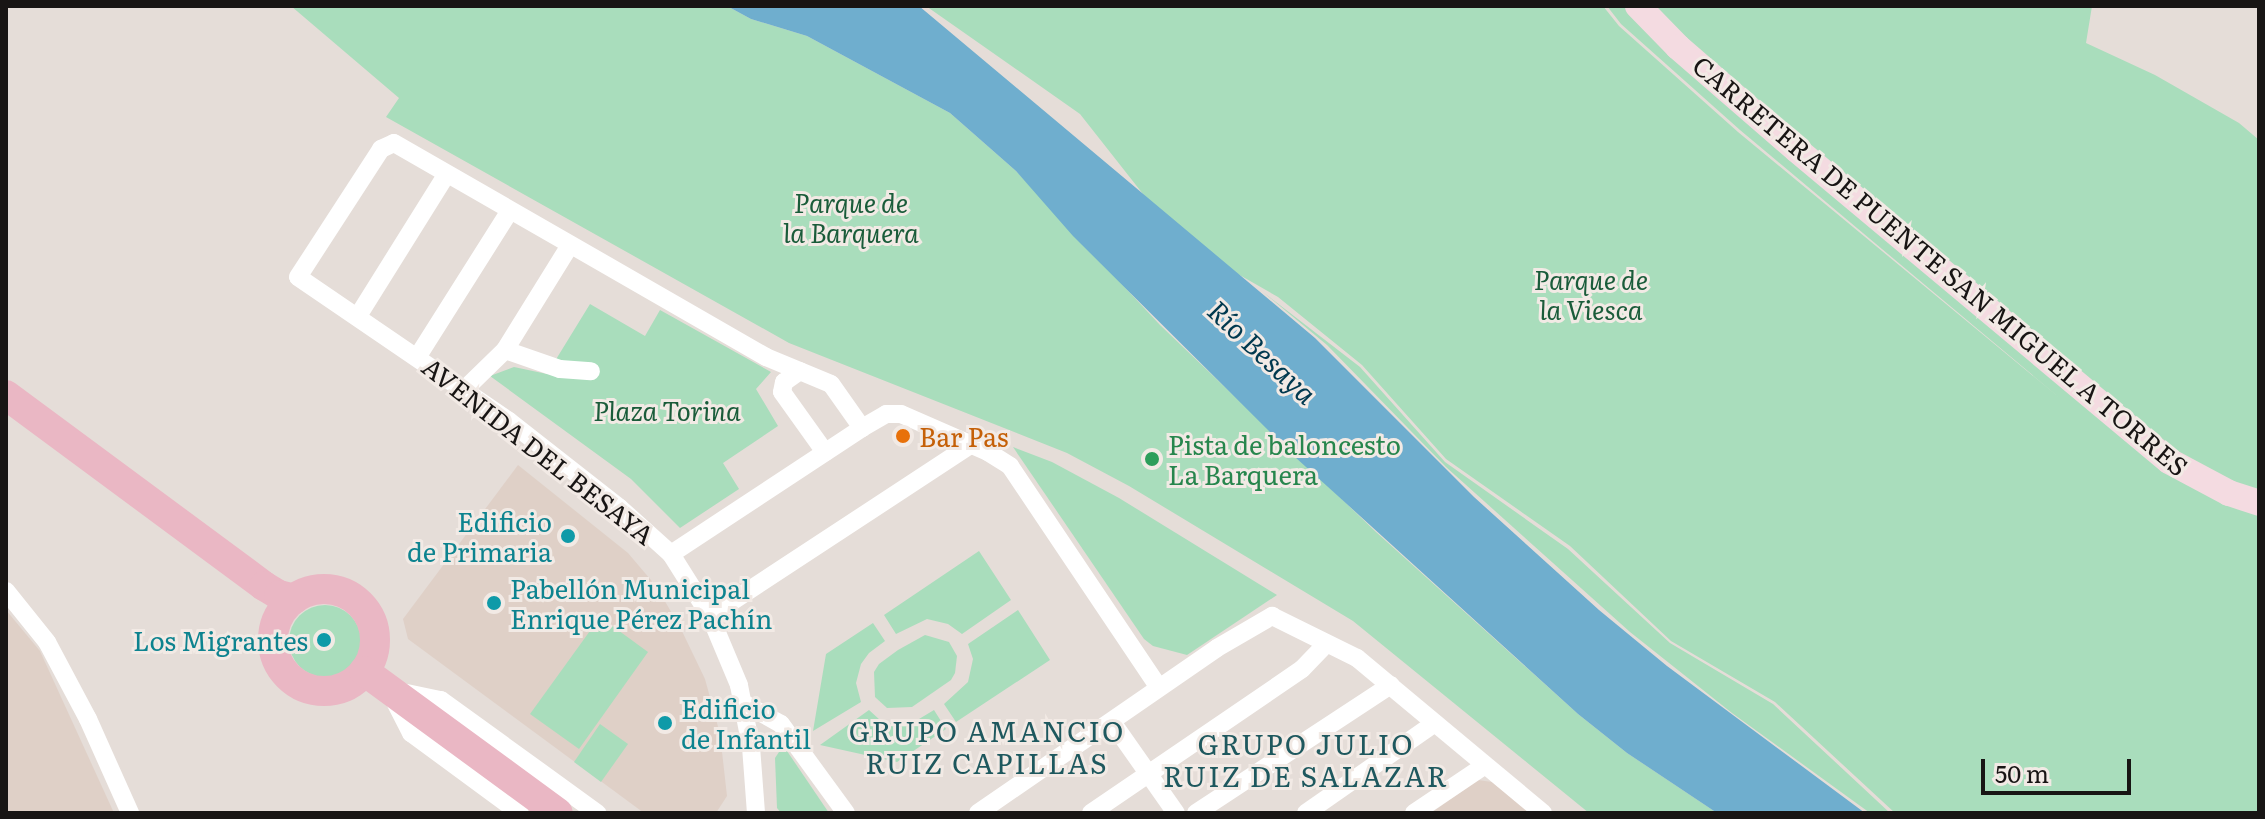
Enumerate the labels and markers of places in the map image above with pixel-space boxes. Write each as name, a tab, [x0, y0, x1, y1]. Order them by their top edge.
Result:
place label: Bar Pas	[919, 420, 1009, 452]
marker: Bar Pas	[894, 427, 912, 445]
place label: Pista de baloncesto La Barquera	[1168, 428, 1401, 490]
marker: Pista de baloncesto La Barquera	[1143, 450, 1161, 468]
place label: Edificio de Primaria	[407, 505, 552, 566]
marker: Edificio de Primaria	[559, 527, 577, 545]
place label: Pabellón Municipal Enrique Pérez Pachín	[510, 572, 772, 634]
marker: Pabellón Municipal Enrique Pérez Pachín	[485, 594, 503, 612]
place label: Los Migrantes	[133, 624, 308, 656]
marker: Los Migrantes	[315, 631, 333, 649]
place label: Edificio de Infantil	[681, 692, 811, 754]
marker: Edificio de Infantil	[656, 714, 674, 732]

